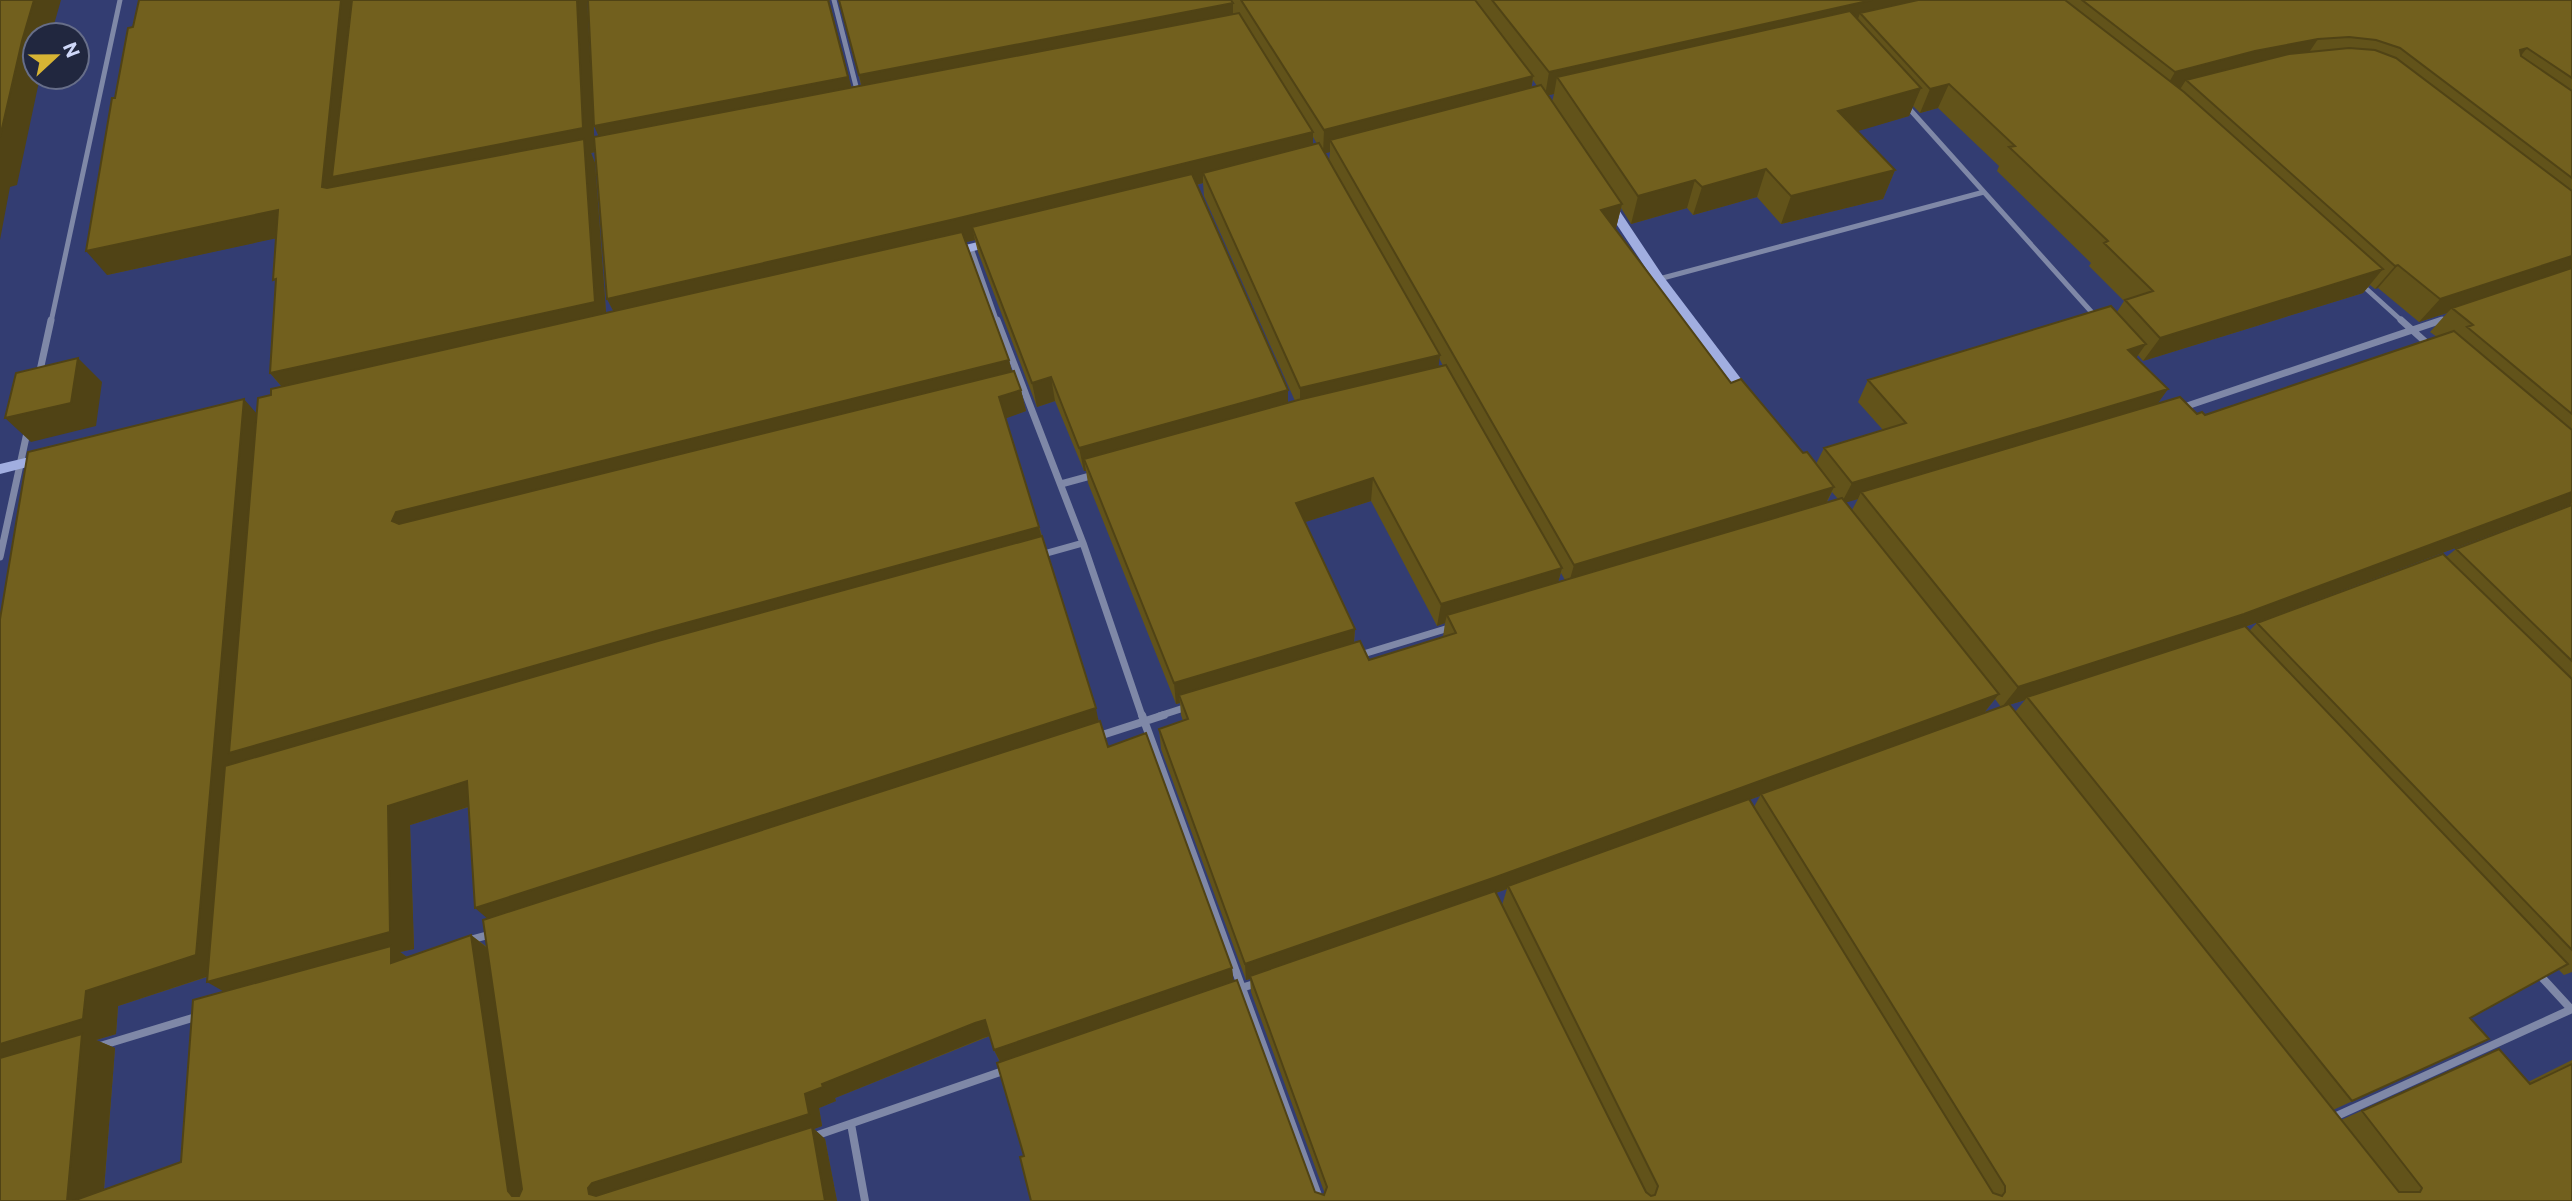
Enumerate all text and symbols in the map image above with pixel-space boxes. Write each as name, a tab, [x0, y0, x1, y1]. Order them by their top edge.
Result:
north arrow	[21, 21, 91, 91]
text: N	[59, 39, 86, 60]

